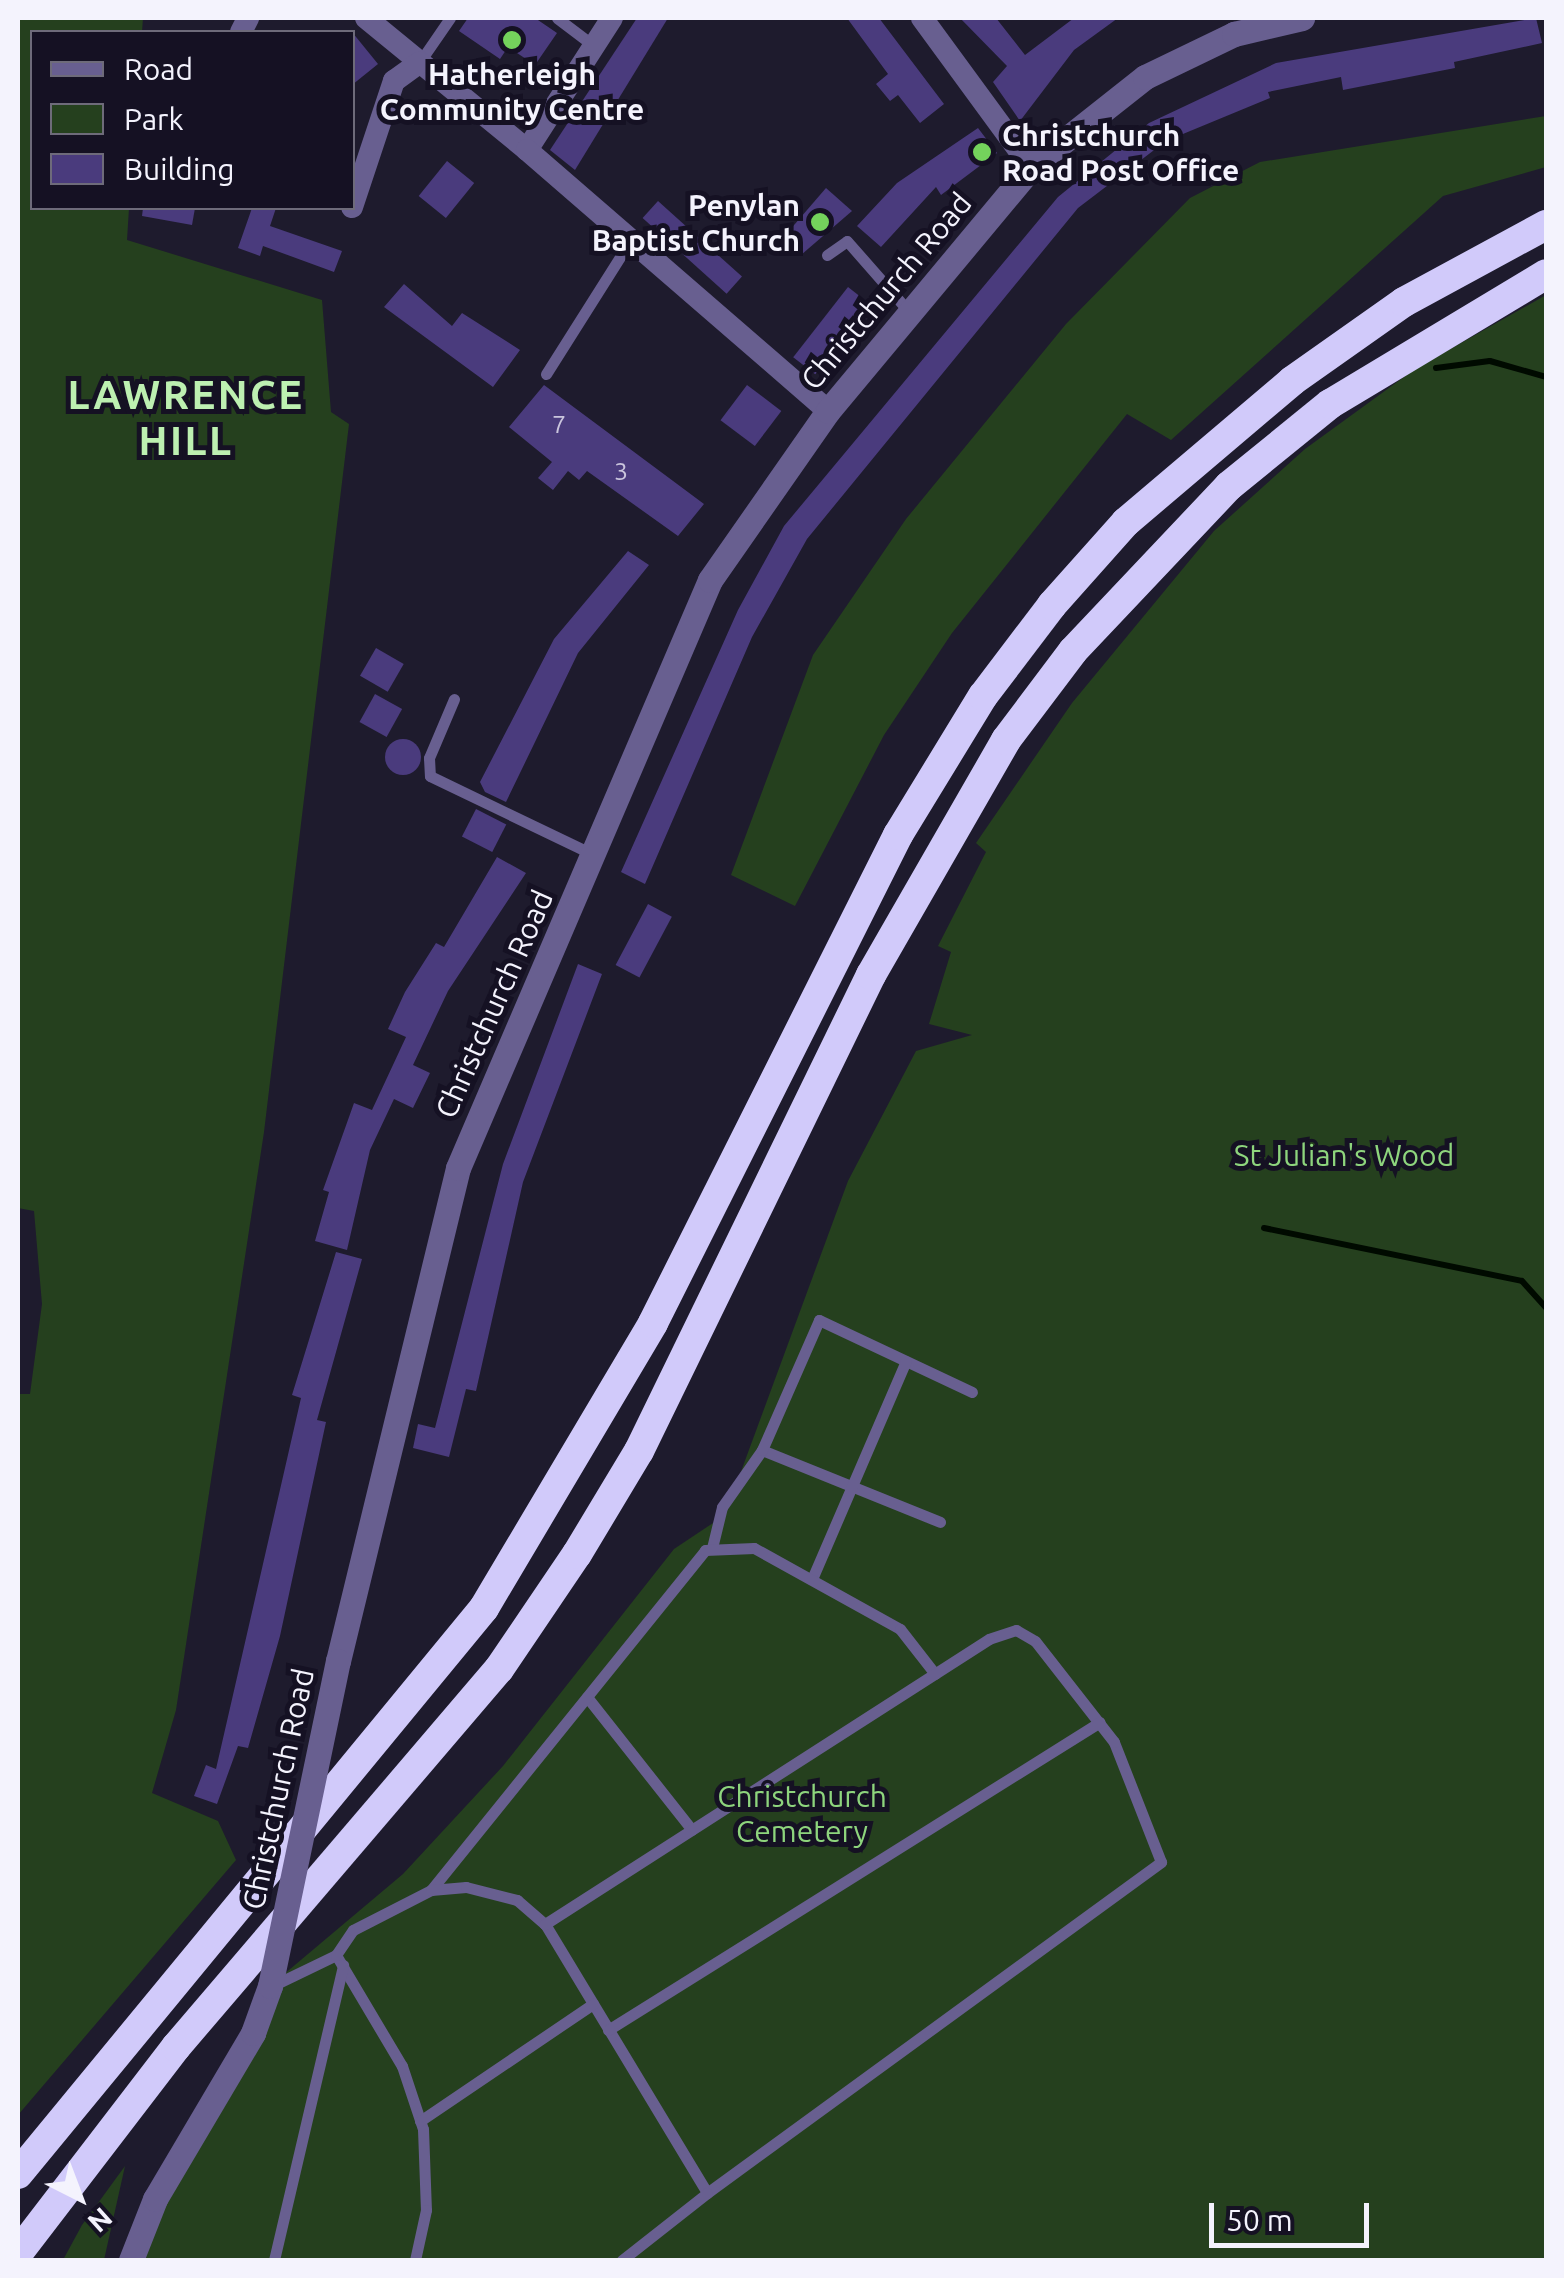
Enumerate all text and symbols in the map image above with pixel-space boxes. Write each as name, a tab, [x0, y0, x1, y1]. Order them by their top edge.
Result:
marker: Hatherleigh Community Centre	[501, 29, 523, 51]
legend	[30, 30, 355, 210]
text: Road	[124, 52, 193, 86]
place label: Hatherleigh Community Centre	[380, 56, 644, 126]
text: Park	[124, 102, 184, 136]
place label: Christchurch Road Post Office	[1002, 117, 1239, 188]
marker: Christchurch Road Post Office	[971, 141, 993, 163]
text: Building	[124, 152, 235, 186]
street label: Christchurch Road	[793, 185, 979, 397]
place label: Penylan Baptist Church	[592, 187, 800, 258]
marker: Penylan Baptist Church	[809, 211, 831, 233]
district label: LAWRENCE HILL	[68, 371, 304, 465]
house number: 7	[552, 409, 566, 439]
house number: 3	[614, 456, 628, 486]
street label: Christchurch Road	[428, 885, 560, 1123]
park label: St Julian's Wood	[1234, 1137, 1454, 1173]
street label: Christchurch Road	[235, 1665, 321, 1913]
park label: Christchurch Cemetery	[717, 1778, 887, 1848]
north arrow	[30, 2148, 130, 2248]
scale bar	[1214, 2183, 1374, 2245]
text: N	[82, 2202, 119, 2239]
text: 50 m	[1226, 2203, 1293, 2237]

